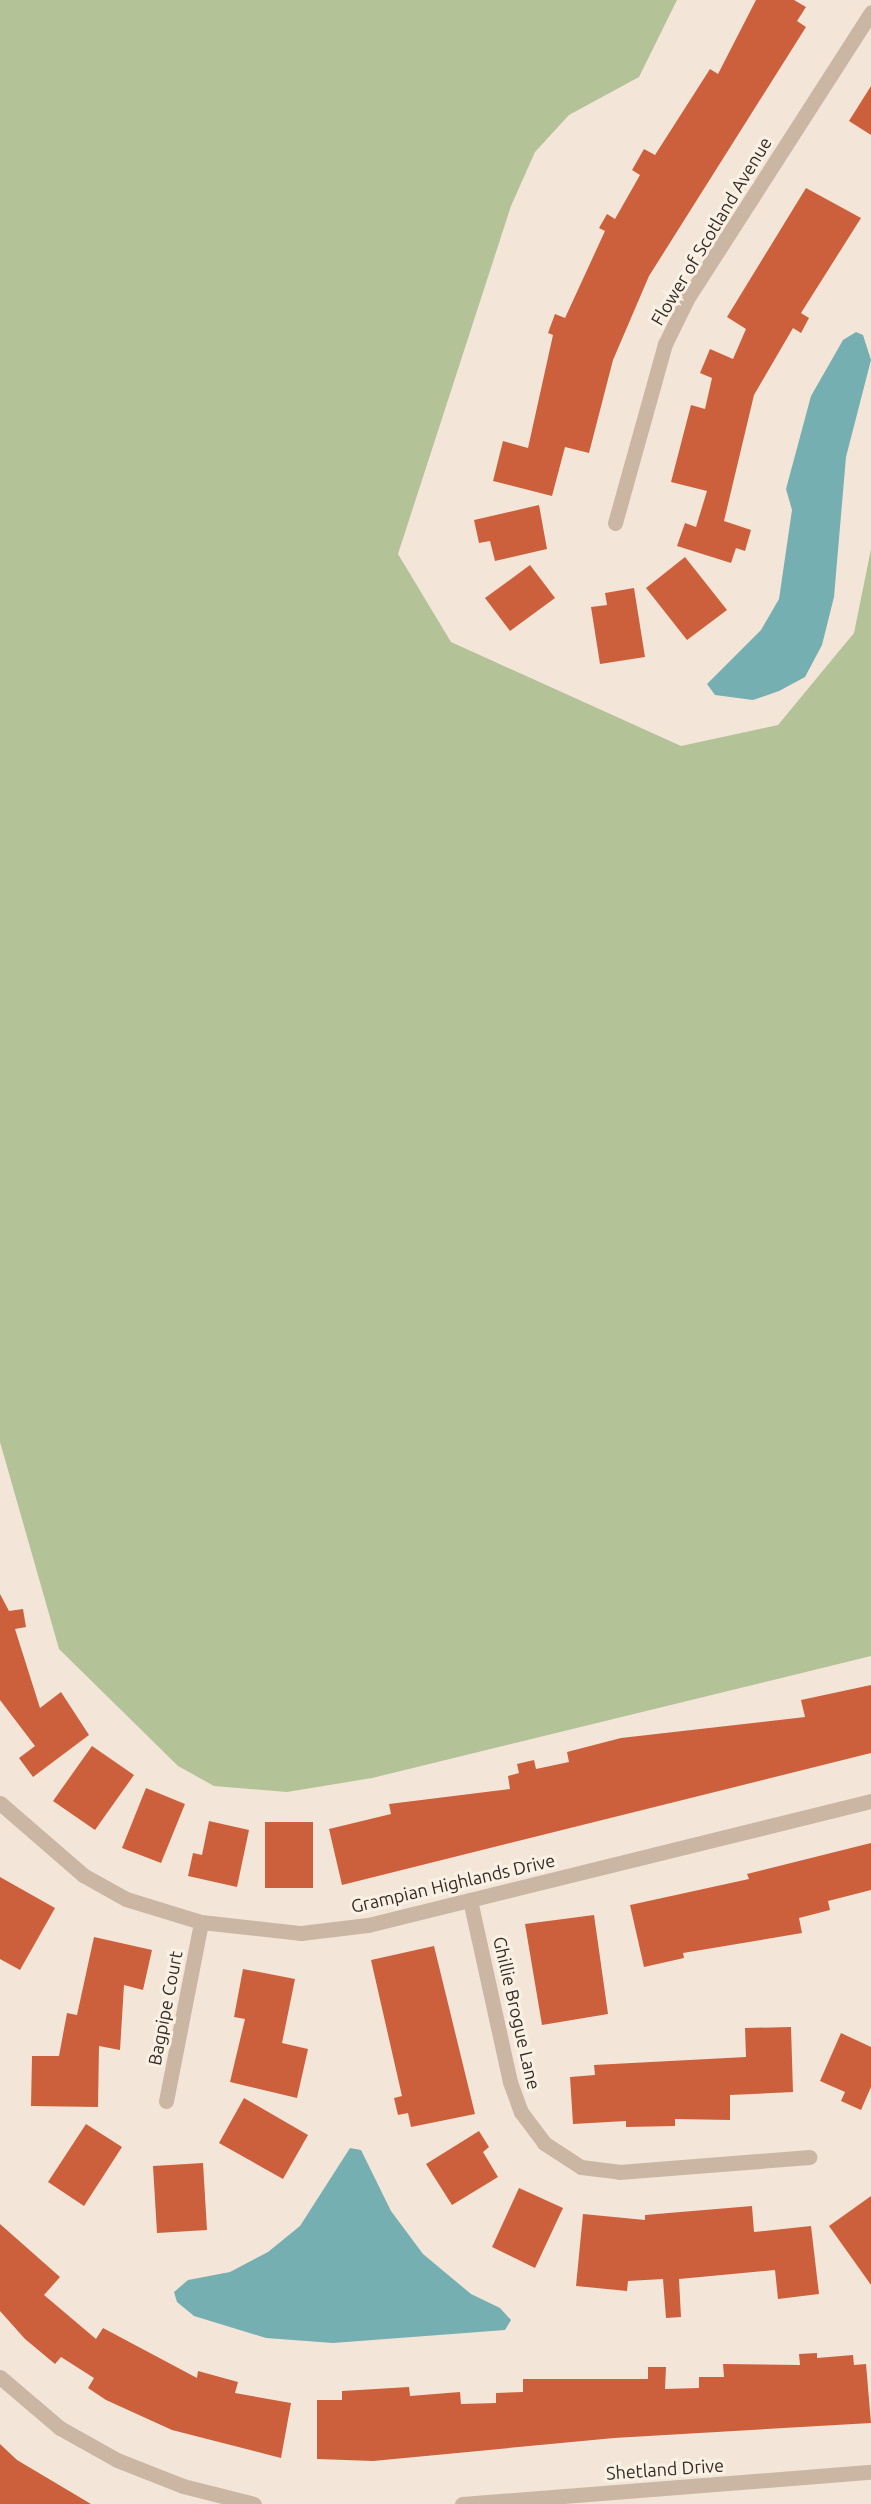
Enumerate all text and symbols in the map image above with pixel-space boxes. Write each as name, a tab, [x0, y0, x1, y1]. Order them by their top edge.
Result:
street label: Flower of Scotland Avenue	[646, 133, 776, 329]
street label: Grampian Highlands Drive	[349, 1849, 557, 1917]
street label: Ghillie Brogue Lane	[489, 1934, 545, 2092]
street label: Bagpipe Court	[143, 1949, 187, 2067]
street label: Shetland Drive	[605, 2454, 725, 2484]

